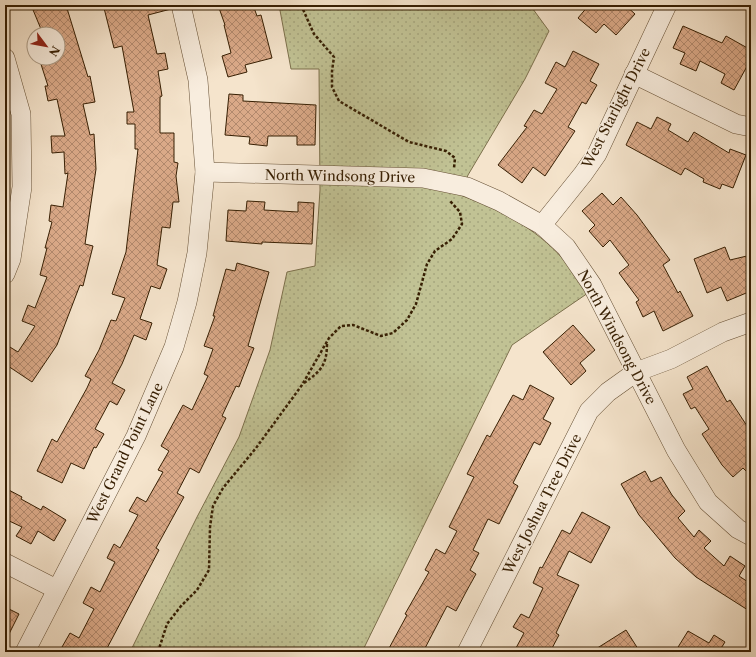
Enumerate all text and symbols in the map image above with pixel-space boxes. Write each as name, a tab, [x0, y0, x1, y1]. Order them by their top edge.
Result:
north arrow	[26, 26, 66, 66]
text: N	[46, 44, 63, 59]
street label: West Starlight Drive	[577, 45, 654, 172]
street label: North Windsong Drive	[265, 166, 416, 186]
street label: North Windsong Drive	[574, 266, 660, 408]
street label: West Grand Point Lane	[83, 379, 167, 527]
street label: West Joshua Tree Drive	[498, 431, 585, 578]

